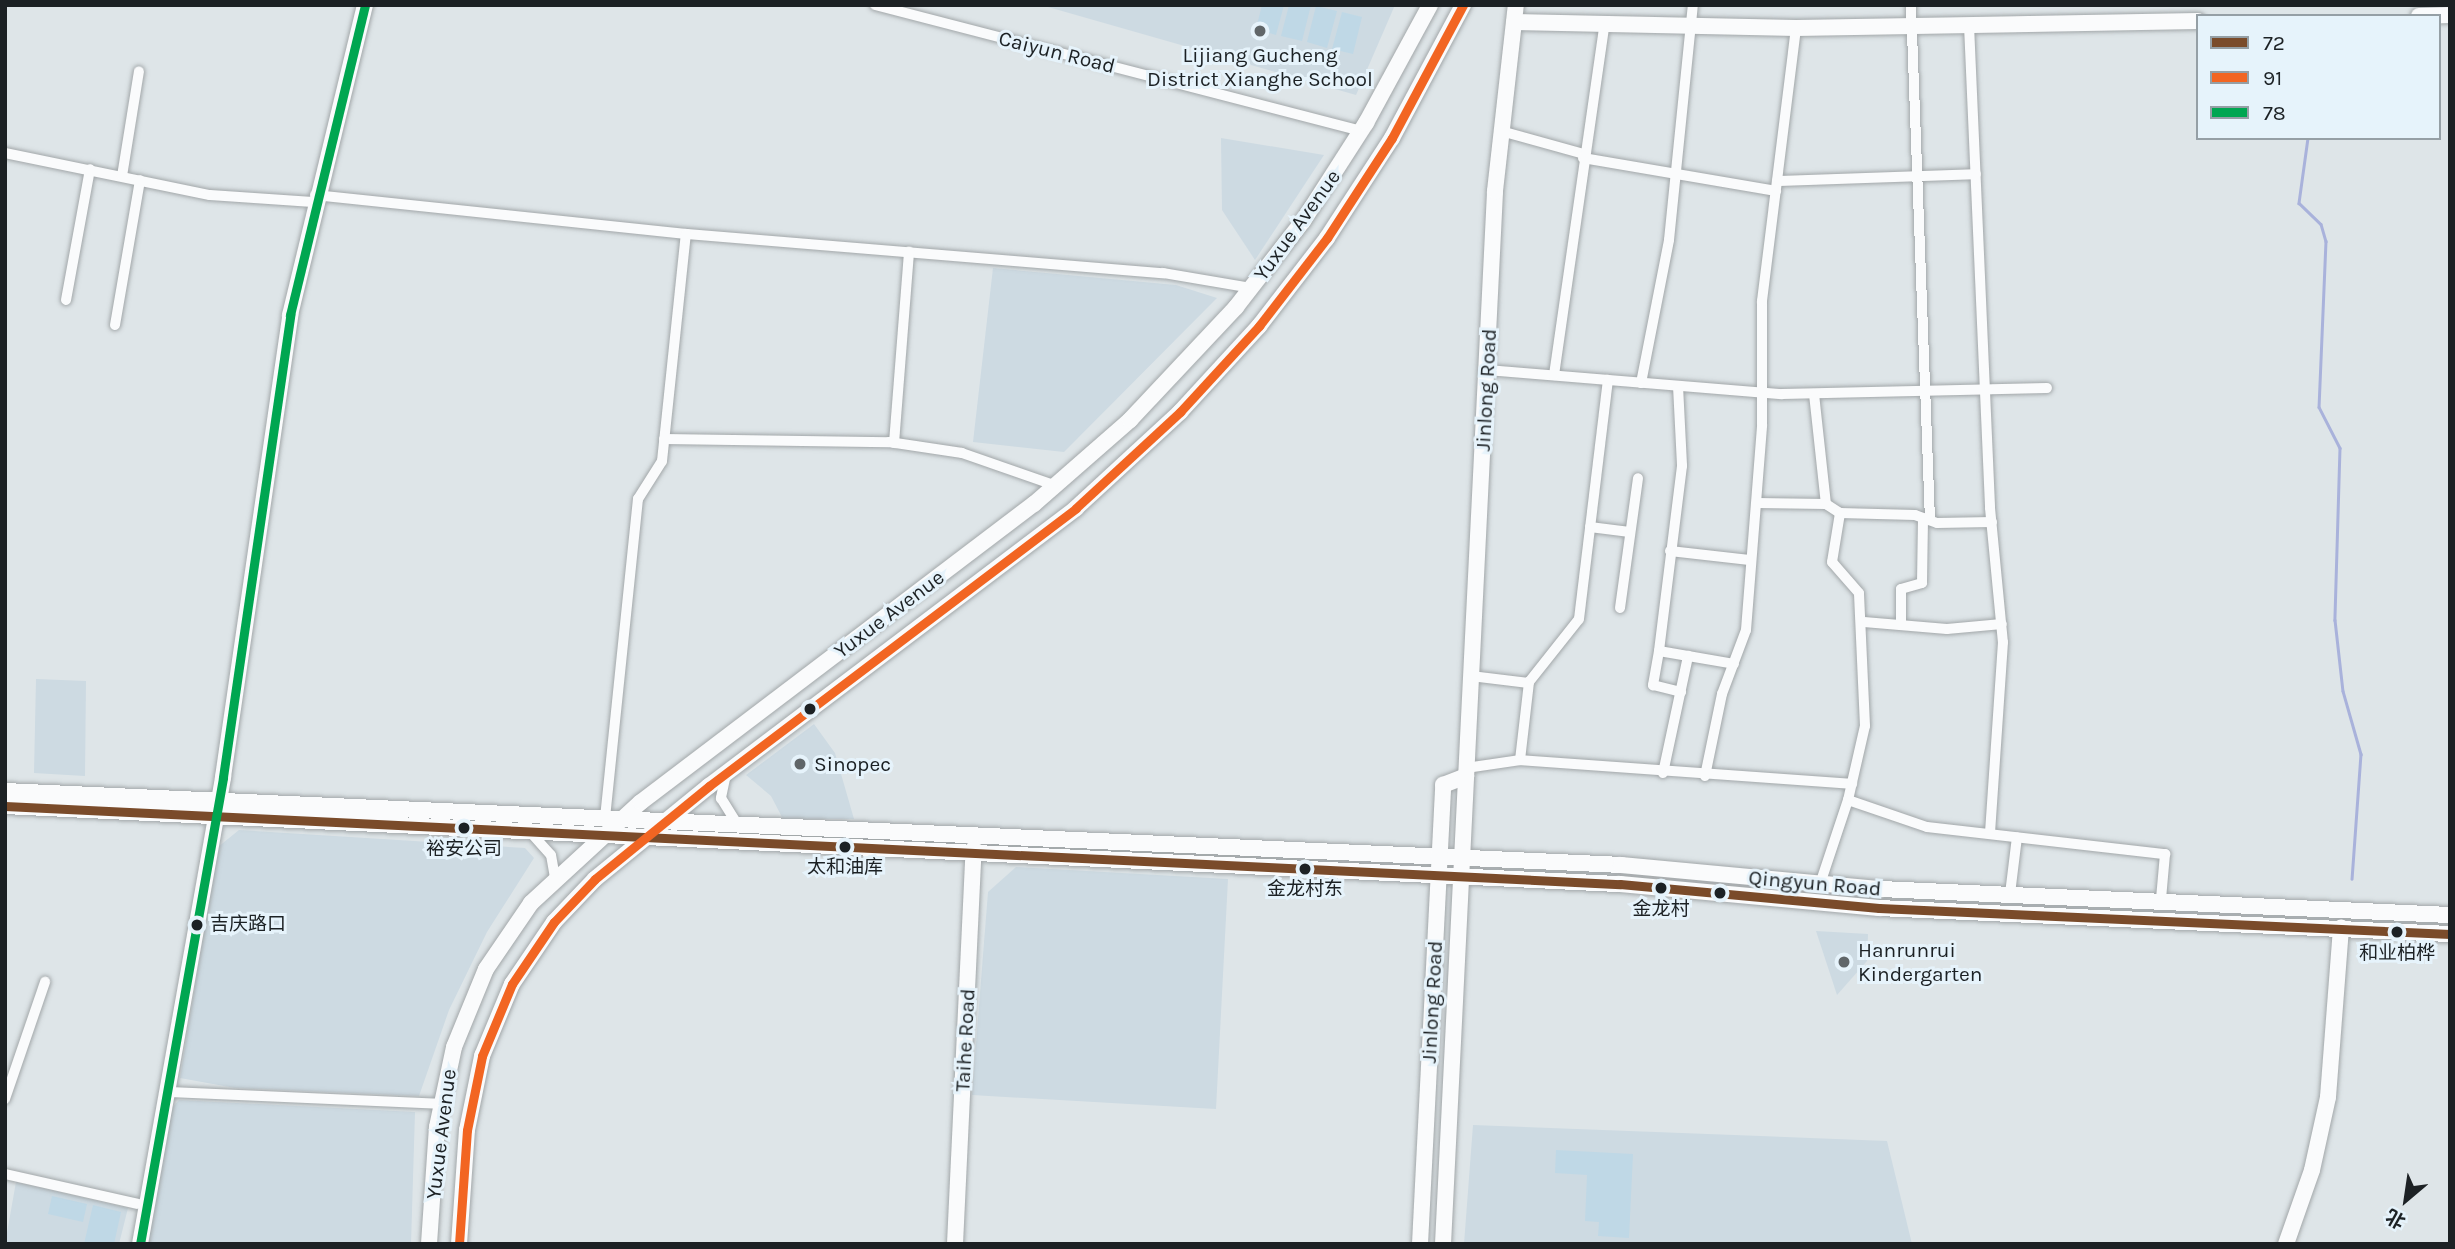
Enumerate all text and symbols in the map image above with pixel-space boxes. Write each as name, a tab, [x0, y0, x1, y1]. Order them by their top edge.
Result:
legend	[2196, 14, 2441, 140]
marker: Lijiang Gucheng District Xianghe School	[1252, 23, 1268, 39]
street label: Caiyun Road	[996, 25, 1118, 79]
text: 72	[2263, 31, 2285, 55]
place label: Lijiang Gucheng District Xianghe School	[1147, 42, 1373, 92]
text: 91	[2263, 66, 2282, 90]
text: 78	[2263, 101, 2286, 125]
street label: Yuxue Avenue	[1248, 165, 1346, 285]
street label: Jinlong Road	[1470, 328, 1502, 452]
street label: Yuxue Avenue	[829, 564, 949, 664]
unlabelled marker	[803, 702, 817, 716]
place label: Sinopec	[814, 751, 891, 777]
marker: Sinopec	[792, 756, 808, 772]
marker: 裕安公司	[457, 821, 471, 835]
place label: 裕安公司	[426, 839, 502, 861]
marker: 太和油库	[838, 840, 852, 854]
place label: 太和油库	[807, 857, 883, 879]
marker: 金龙村东	[1298, 862, 1312, 876]
street label: Qingyun Road	[1748, 865, 1882, 901]
place label: 金龙村东	[1267, 879, 1343, 901]
marker: 金龙村	[1654, 881, 1668, 895]
unlabelled marker	[1713, 886, 1727, 900]
place label: 金龙村	[1633, 899, 1689, 921]
place label: 吉庆路口	[210, 914, 286, 936]
marker: 吉庆路口	[190, 918, 204, 932]
marker: 和业柏桦	[2390, 925, 2404, 939]
place label: Hanrunrui Kindergarten	[1858, 937, 1983, 987]
street label: Jinlong Road	[1416, 940, 1448, 1064]
place label: 和业柏桦	[2359, 943, 2435, 965]
marker: Hanrunrui Kindergarten	[1836, 954, 1852, 970]
street label: Taihe Road	[950, 988, 980, 1092]
street label: Yuxue Avenue	[421, 1067, 461, 1201]
north arrow	[2371, 1165, 2441, 1235]
text: 北	[2382, 1204, 2409, 1233]

